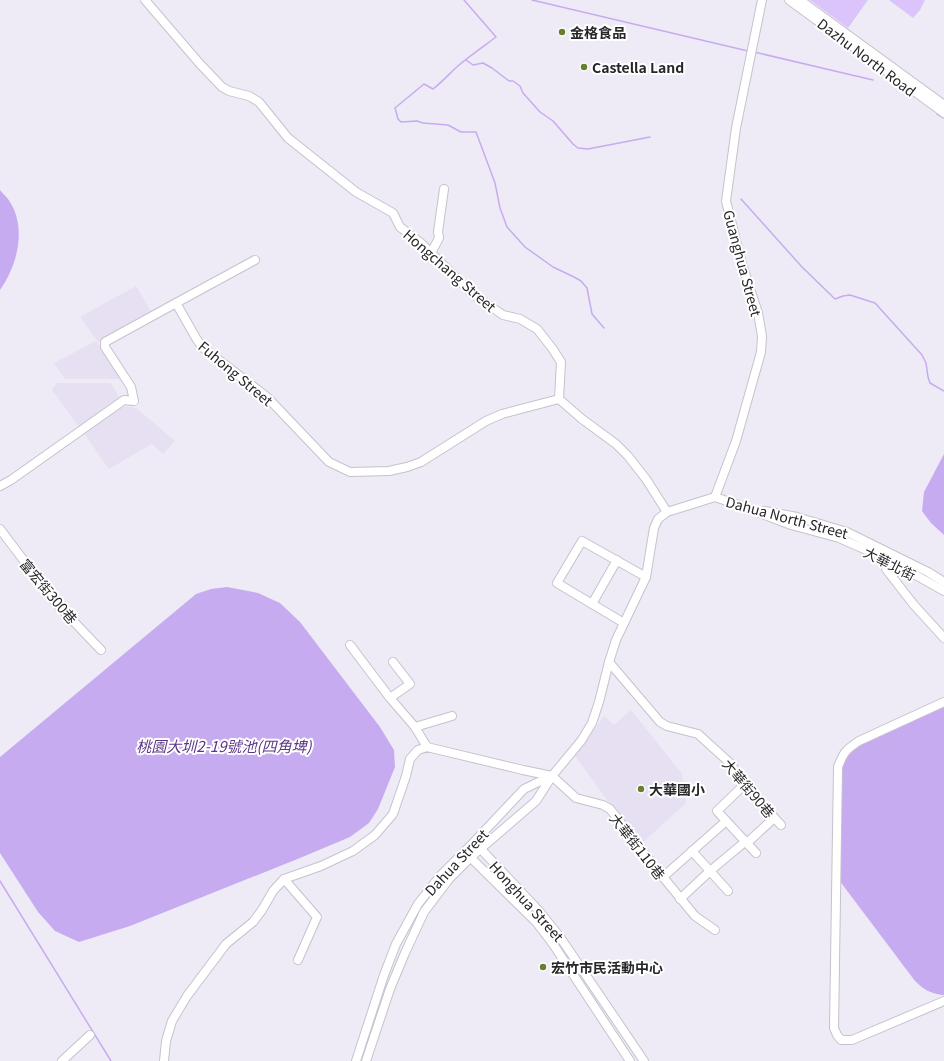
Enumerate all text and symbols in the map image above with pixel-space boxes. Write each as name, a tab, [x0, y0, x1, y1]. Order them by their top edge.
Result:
street label: Dazhu North Road	[814, 13, 920, 101]
place label: 金格食品	[570, 22, 626, 42]
marker: 金格食品	[557, 27, 567, 37]
place label: Castella Land	[592, 57, 684, 77]
marker: Castella Land	[579, 62, 589, 72]
street label: Guanghua Street	[719, 208, 767, 319]
street label: Hongchang Street	[399, 224, 501, 316]
street label: Fuhong Street	[195, 336, 278, 411]
street label: Dahua North Street	[724, 491, 851, 543]
street label: 大華北街	[861, 541, 919, 585]
street label: 富宏街300巷	[16, 554, 82, 628]
water label: 桃園大圳2-19號池(四角埤)	[136, 735, 313, 756]
street label: 大華街90巷	[718, 754, 780, 822]
place label: 大華國小	[649, 779, 705, 799]
marker: 大華國小	[636, 784, 646, 794]
street label: 大華街110巷	[606, 809, 670, 883]
street label: Dahua Street	[420, 824, 493, 900]
street label: Honghua Street	[485, 856, 569, 946]
place label: 宏竹市民活動中心	[551, 957, 663, 977]
marker: 宏竹市民活動中心	[538, 962, 548, 972]

